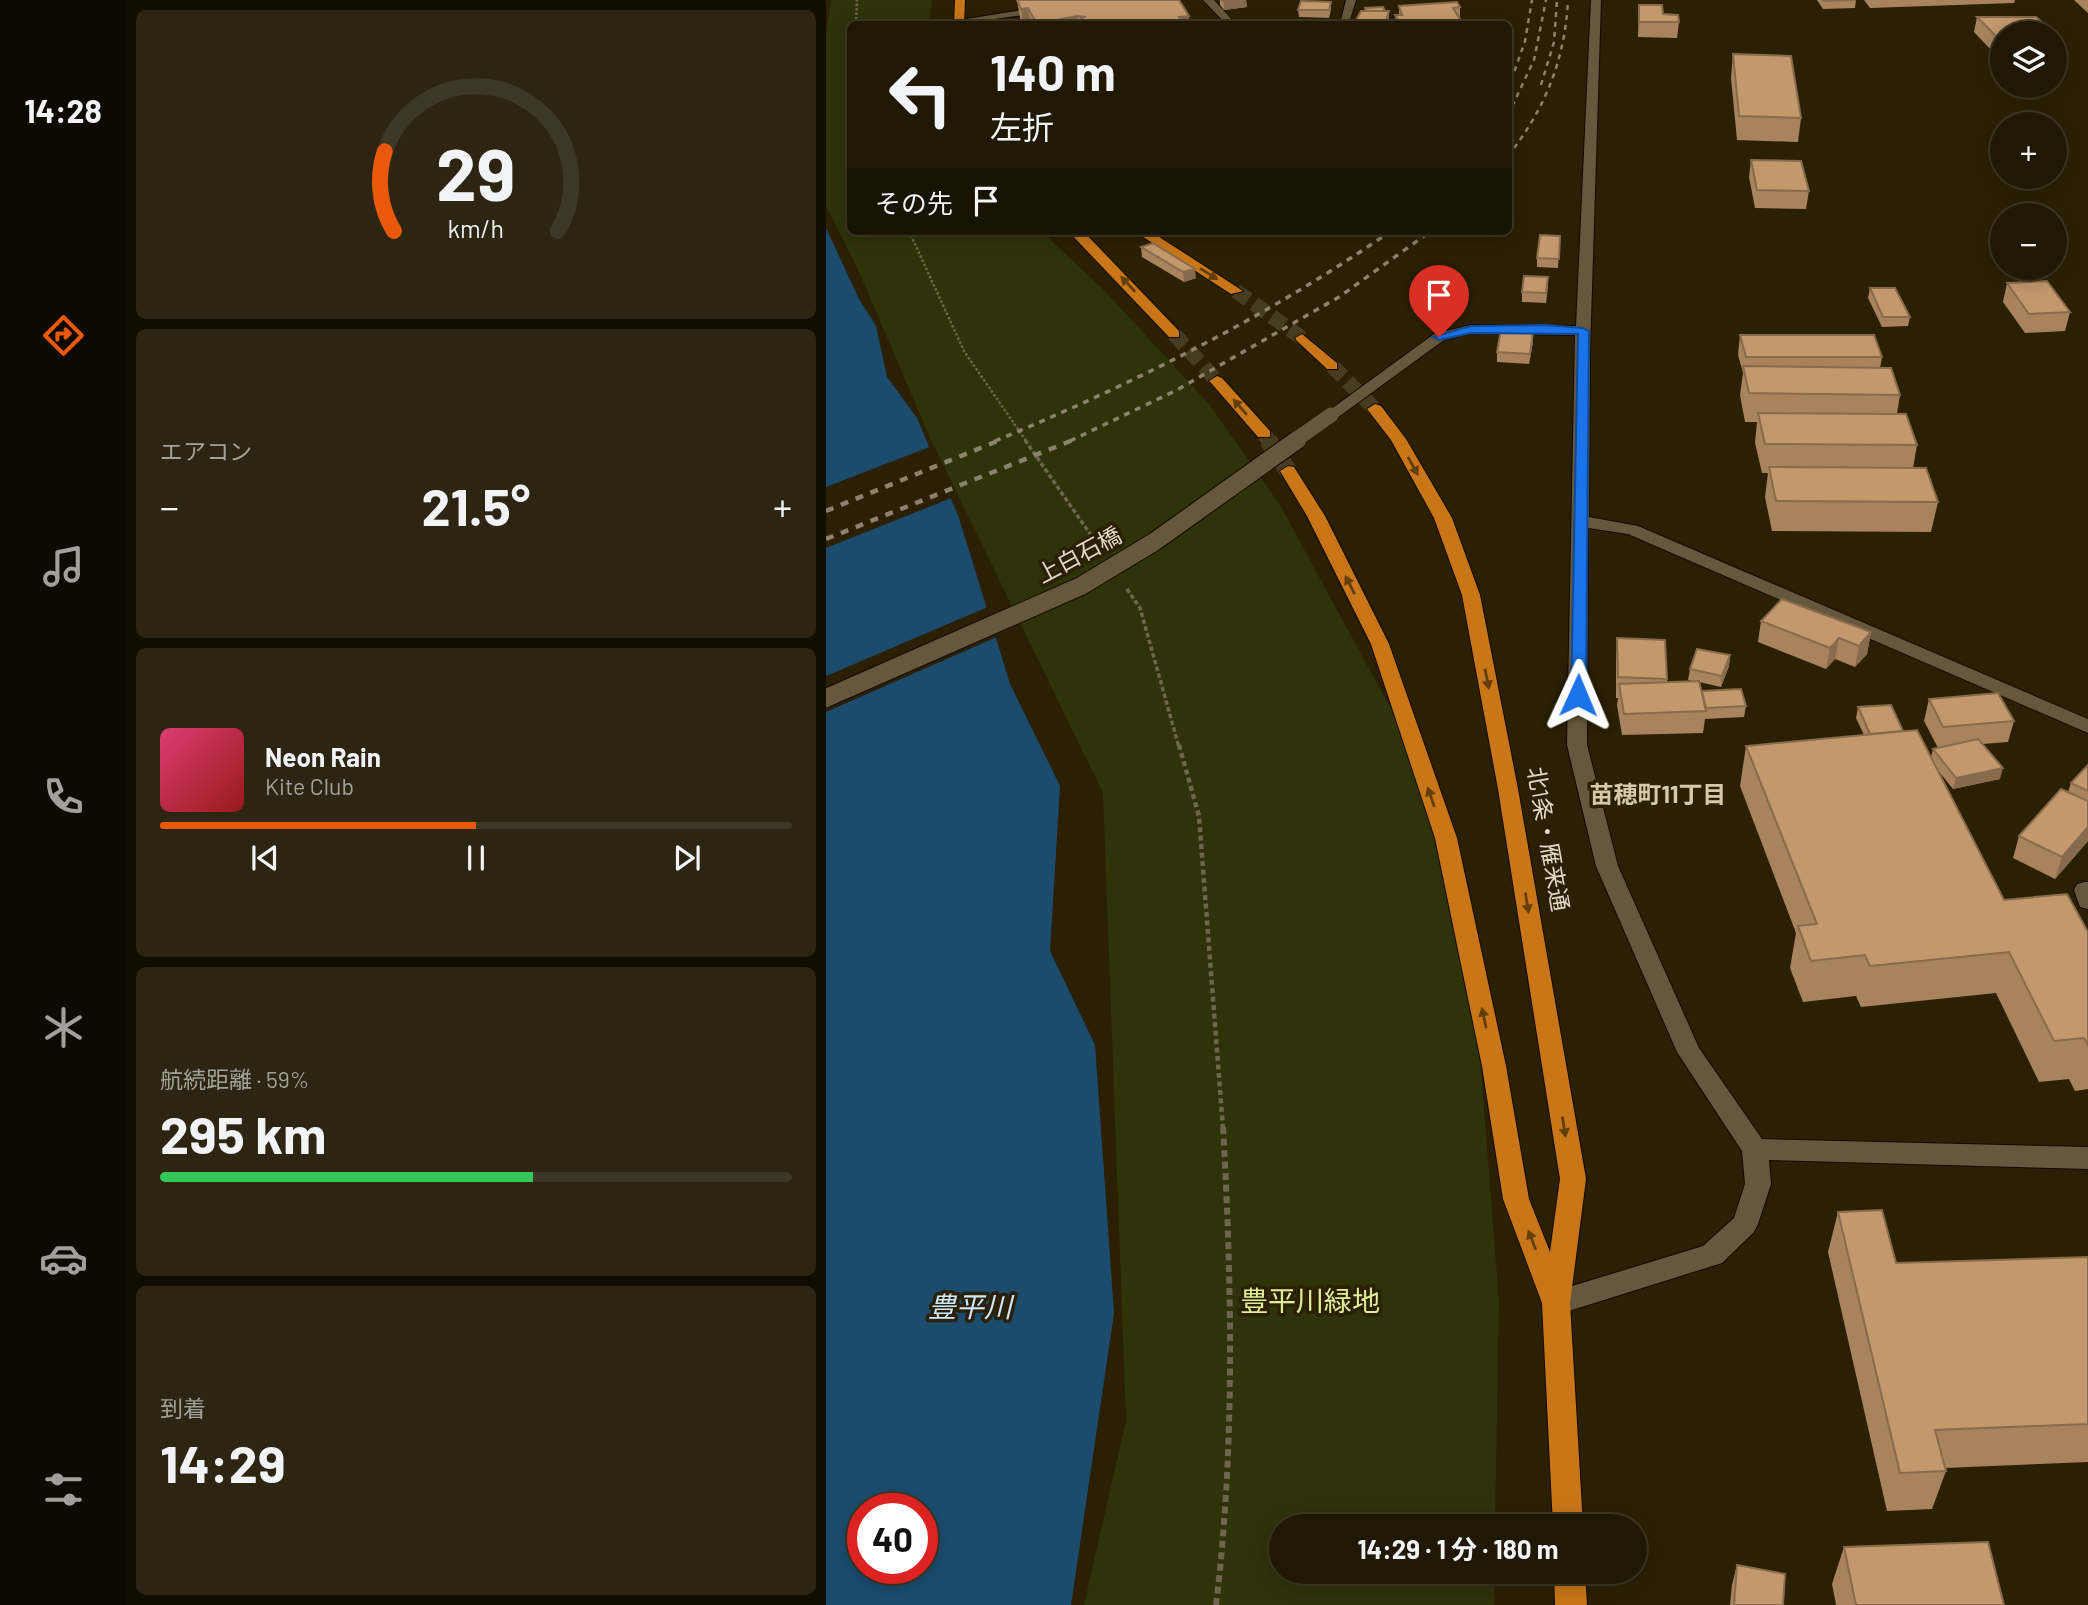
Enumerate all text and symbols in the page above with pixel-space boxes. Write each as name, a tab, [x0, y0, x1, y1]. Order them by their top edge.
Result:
map controls	[1990, 21, 2067, 280]
button: layers	[1990, 21, 2067, 98]
text: 140 m	[990, 42, 1116, 101]
icon: left	[875, 49, 966, 140]
text: 14:28	[24, 91, 102, 129]
text: 左折	[990, 107, 1054, 145]
button: +	[1990, 112, 2067, 189]
text: 29	[436, 128, 516, 216]
icon: arrive	[967, 182, 1005, 220]
text: その先	[875, 187, 953, 218]
button: −	[1990, 203, 2067, 280]
text: km/h	[448, 212, 504, 242]
pin	[1409, 265, 1469, 337]
one-way arrow	[1200, 267, 1218, 281]
one-way arrow	[1120, 276, 1136, 293]
icon: arrive	[1420, 276, 1458, 314]
icon: directions	[39, 311, 88, 360]
one-way arrow	[1233, 399, 1249, 416]
text: エアコン	[160, 437, 252, 465]
one-way arrow	[1407, 456, 1419, 475]
text: 21.5°	[422, 474, 530, 536]
text: −	[160, 483, 179, 529]
text: +	[773, 483, 792, 529]
street label: 上白石橋	[1031, 520, 1126, 588]
icon: music	[39, 542, 88, 591]
one-way arrow	[1345, 575, 1356, 595]
position arrow	[1541, 658, 1615, 732]
one-way arrow	[1482, 668, 1493, 690]
text: Neon Rain	[265, 741, 381, 772]
street label: 北1条・雁来通	[1523, 764, 1575, 913]
icon: phone	[39, 772, 88, 821]
text: Kite Club	[265, 772, 354, 800]
district label: 苗穂町11丁目	[1589, 779, 1727, 808]
one-way arrow	[1425, 786, 1436, 807]
icon: previous	[246, 839, 284, 877]
icon: pause	[457, 839, 495, 877]
icon: next	[668, 839, 706, 877]
one-way arrow	[1522, 892, 1533, 914]
icon: climate	[39, 1003, 88, 1052]
one-way arrow	[1478, 1007, 1489, 1029]
text: 航続距離 · 59%	[160, 1065, 309, 1093]
text: 295 km	[160, 1102, 326, 1164]
one-way arrow	[1559, 1116, 1570, 1138]
one-way arrow	[1526, 1229, 1537, 1250]
icon: car	[39, 1234, 88, 1283]
park label: 豊平川緑地	[1240, 1283, 1380, 1317]
water label: 豊平川	[928, 1289, 1015, 1323]
text: 到着	[160, 1394, 206, 1422]
text: 14:29	[160, 1431, 286, 1493]
icon: filters	[39, 1465, 88, 1514]
speed limit sign: 40	[847, 1493, 938, 1584]
text: 14:29 · 1 分 · 180 m	[1357, 1533, 1559, 1564]

